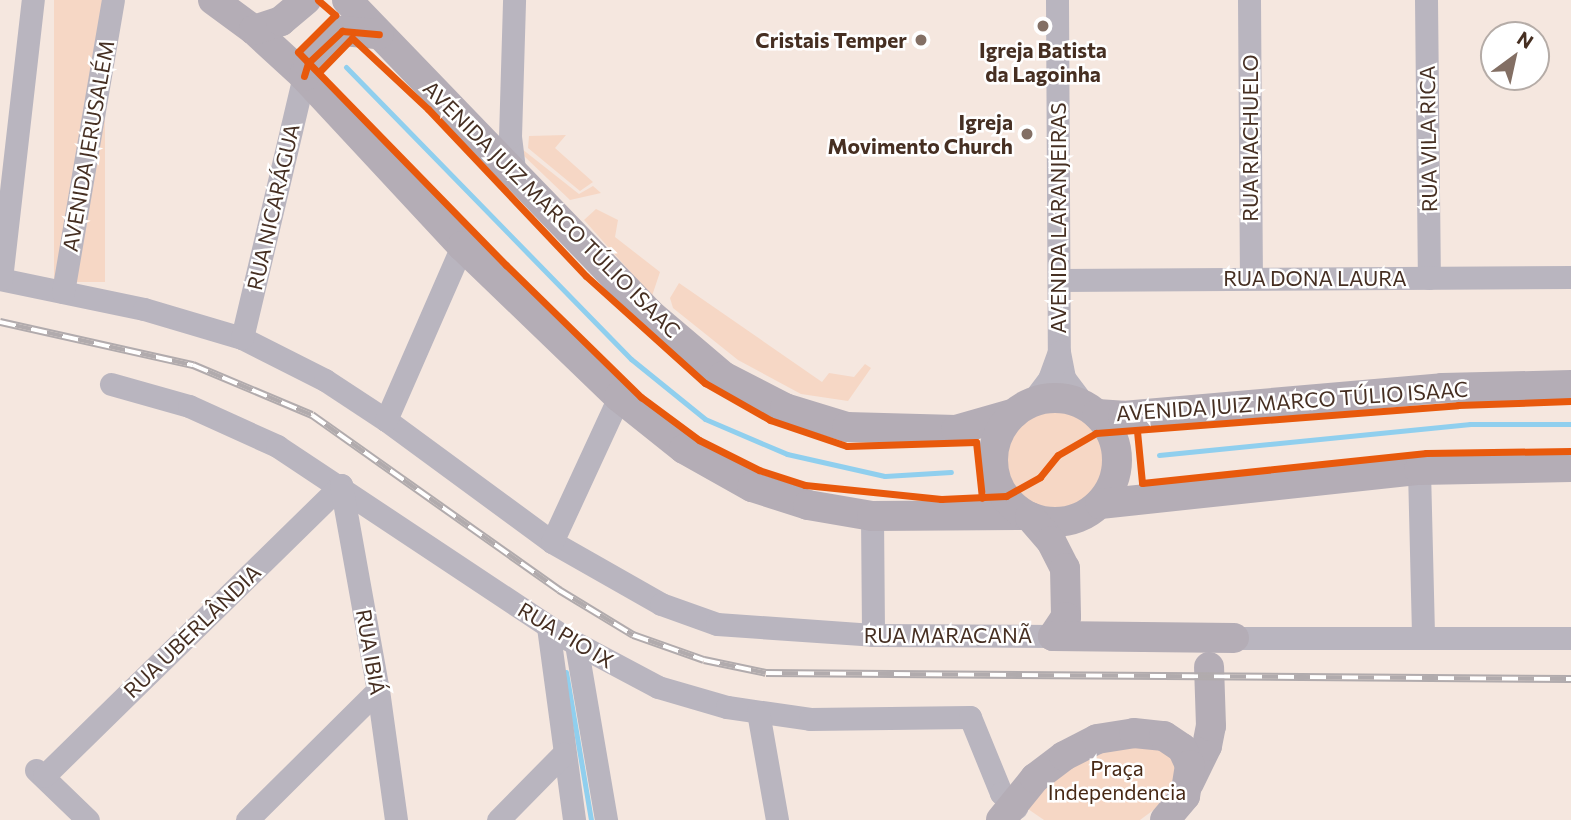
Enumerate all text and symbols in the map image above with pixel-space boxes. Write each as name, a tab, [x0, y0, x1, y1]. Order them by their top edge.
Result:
marker: Igreja Batista da Lagoinha	[1035, 18, 1051, 34]
north arrow	[1480, 21, 1550, 91]
text: N	[1513, 26, 1538, 53]
place label: Cristais Temper	[755, 27, 907, 53]
marker: Cristais Temper	[913, 32, 929, 48]
place label: Igreja Batista da Lagoinha	[979, 37, 1107, 87]
street label: AVENIDA JERUSALÉM	[57, 39, 119, 253]
street label: RUA RIACHUELO	[1237, 54, 1263, 222]
street label: RUA VILA RICA	[1414, 66, 1442, 212]
street label: AVENIDA JUIZ MARCO TÚLIO ISAAC	[418, 75, 686, 343]
street label: AVENIDA LARANJEIRAS	[1045, 102, 1071, 334]
place label: Igreja Movimento Church	[827, 109, 1013, 159]
street label: RUA NICARÁGUA	[242, 121, 304, 293]
marker: Igreja Movimento Church	[1019, 126, 1035, 142]
street label: RUA DONA LAURA	[1223, 265, 1407, 291]
street label: AVENIDA JUIZ MARCO TÚLIO ISAAC	[1115, 376, 1469, 426]
street label: RUA UBERLÂNDIA	[118, 559, 266, 703]
street label: RUA PIO IX	[514, 597, 618, 673]
street label: RUA IBIÁ	[351, 607, 391, 697]
street label: RUA MARACANÃ	[864, 622, 1032, 648]
park label: Praça Independencia	[1048, 755, 1186, 805]

